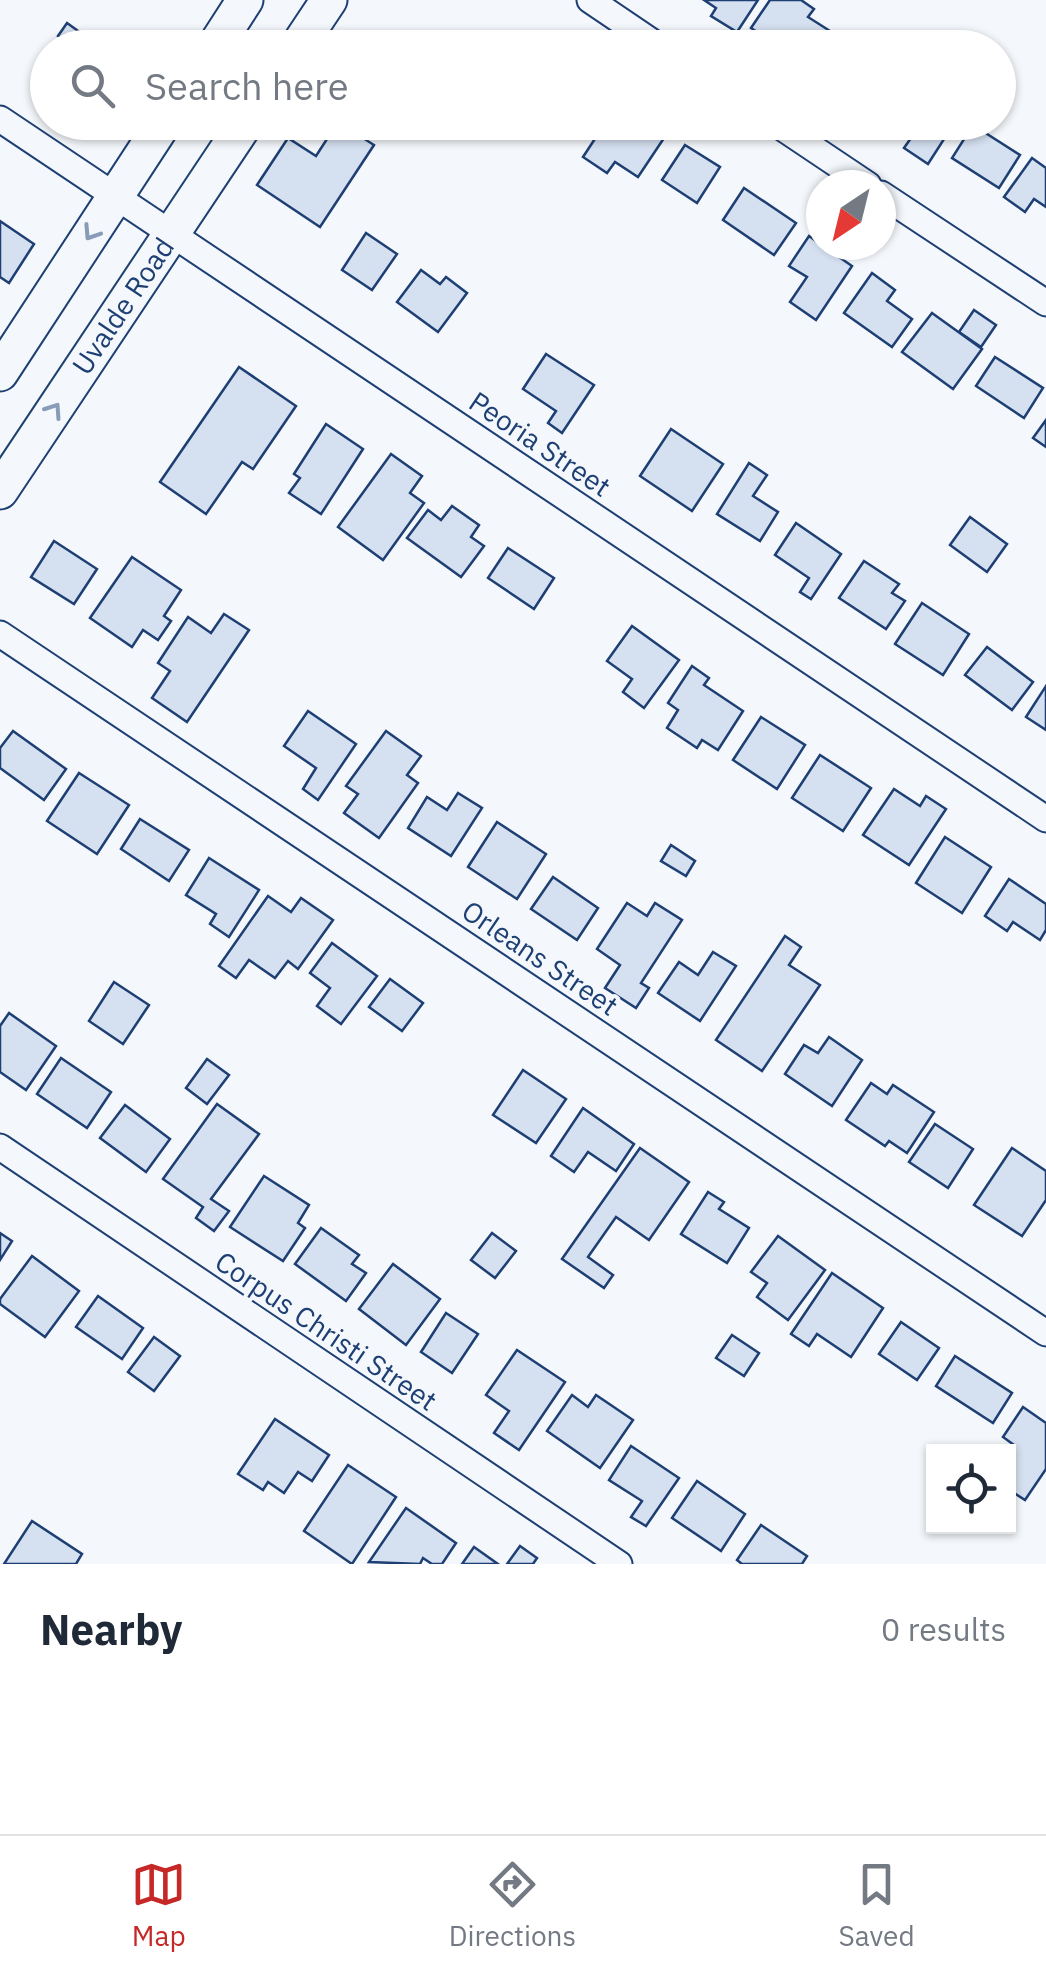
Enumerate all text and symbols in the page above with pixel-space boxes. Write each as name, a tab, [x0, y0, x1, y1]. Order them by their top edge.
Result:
search box	[30, 30, 1016, 140]
icon: search	[65, 58, 120, 113]
text: Search here	[145, 61, 349, 110]
north arrow	[806, 170, 896, 260]
one-way arrow	[85, 222, 104, 240]
street label: Uvalde Road	[63, 230, 182, 381]
street label: Peoria Street	[462, 383, 618, 505]
one-way arrow	[42, 402, 60, 421]
street label: Orleans Street	[455, 892, 626, 1024]
street label: Corpus Christi Street	[208, 1243, 444, 1419]
map controls	[926, 1444, 1016, 1534]
button: locate	[926, 1444, 1016, 1534]
text: Nearby	[40, 1602, 182, 1657]
text: 0 results	[881, 1608, 1006, 1650]
tab: Map	[131, 1857, 186, 1954]
tab: Directions	[449, 1857, 576, 1954]
tab: Saved	[839, 1857, 915, 1954]

